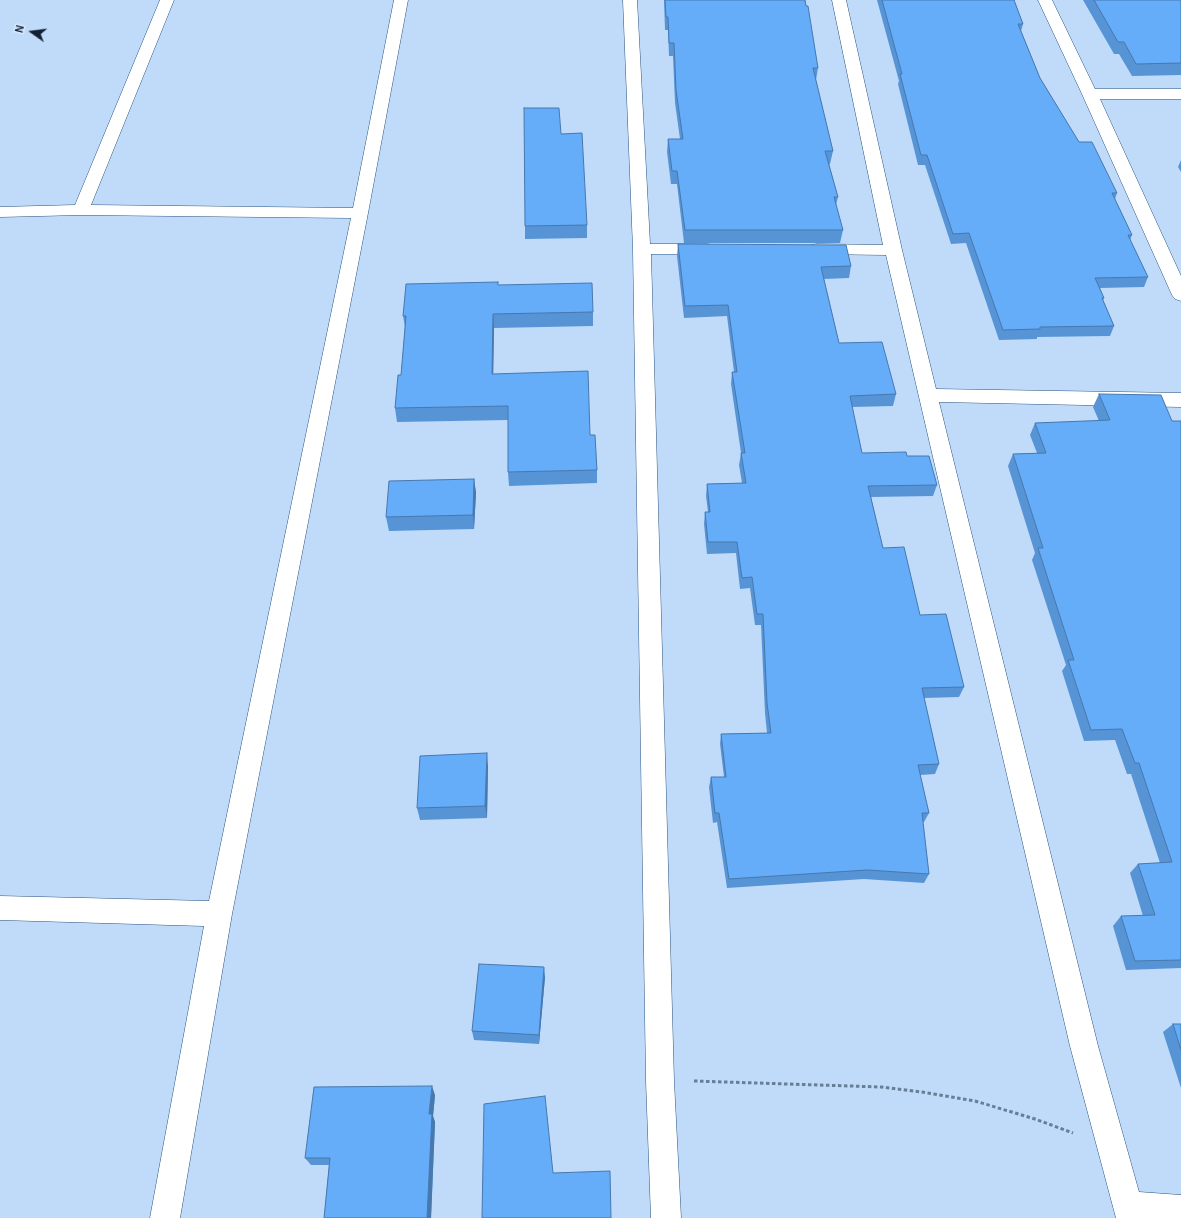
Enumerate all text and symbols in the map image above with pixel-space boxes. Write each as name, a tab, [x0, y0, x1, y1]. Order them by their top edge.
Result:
north arrow	[12, 12, 52, 52]
text: N	[13, 24, 27, 34]

